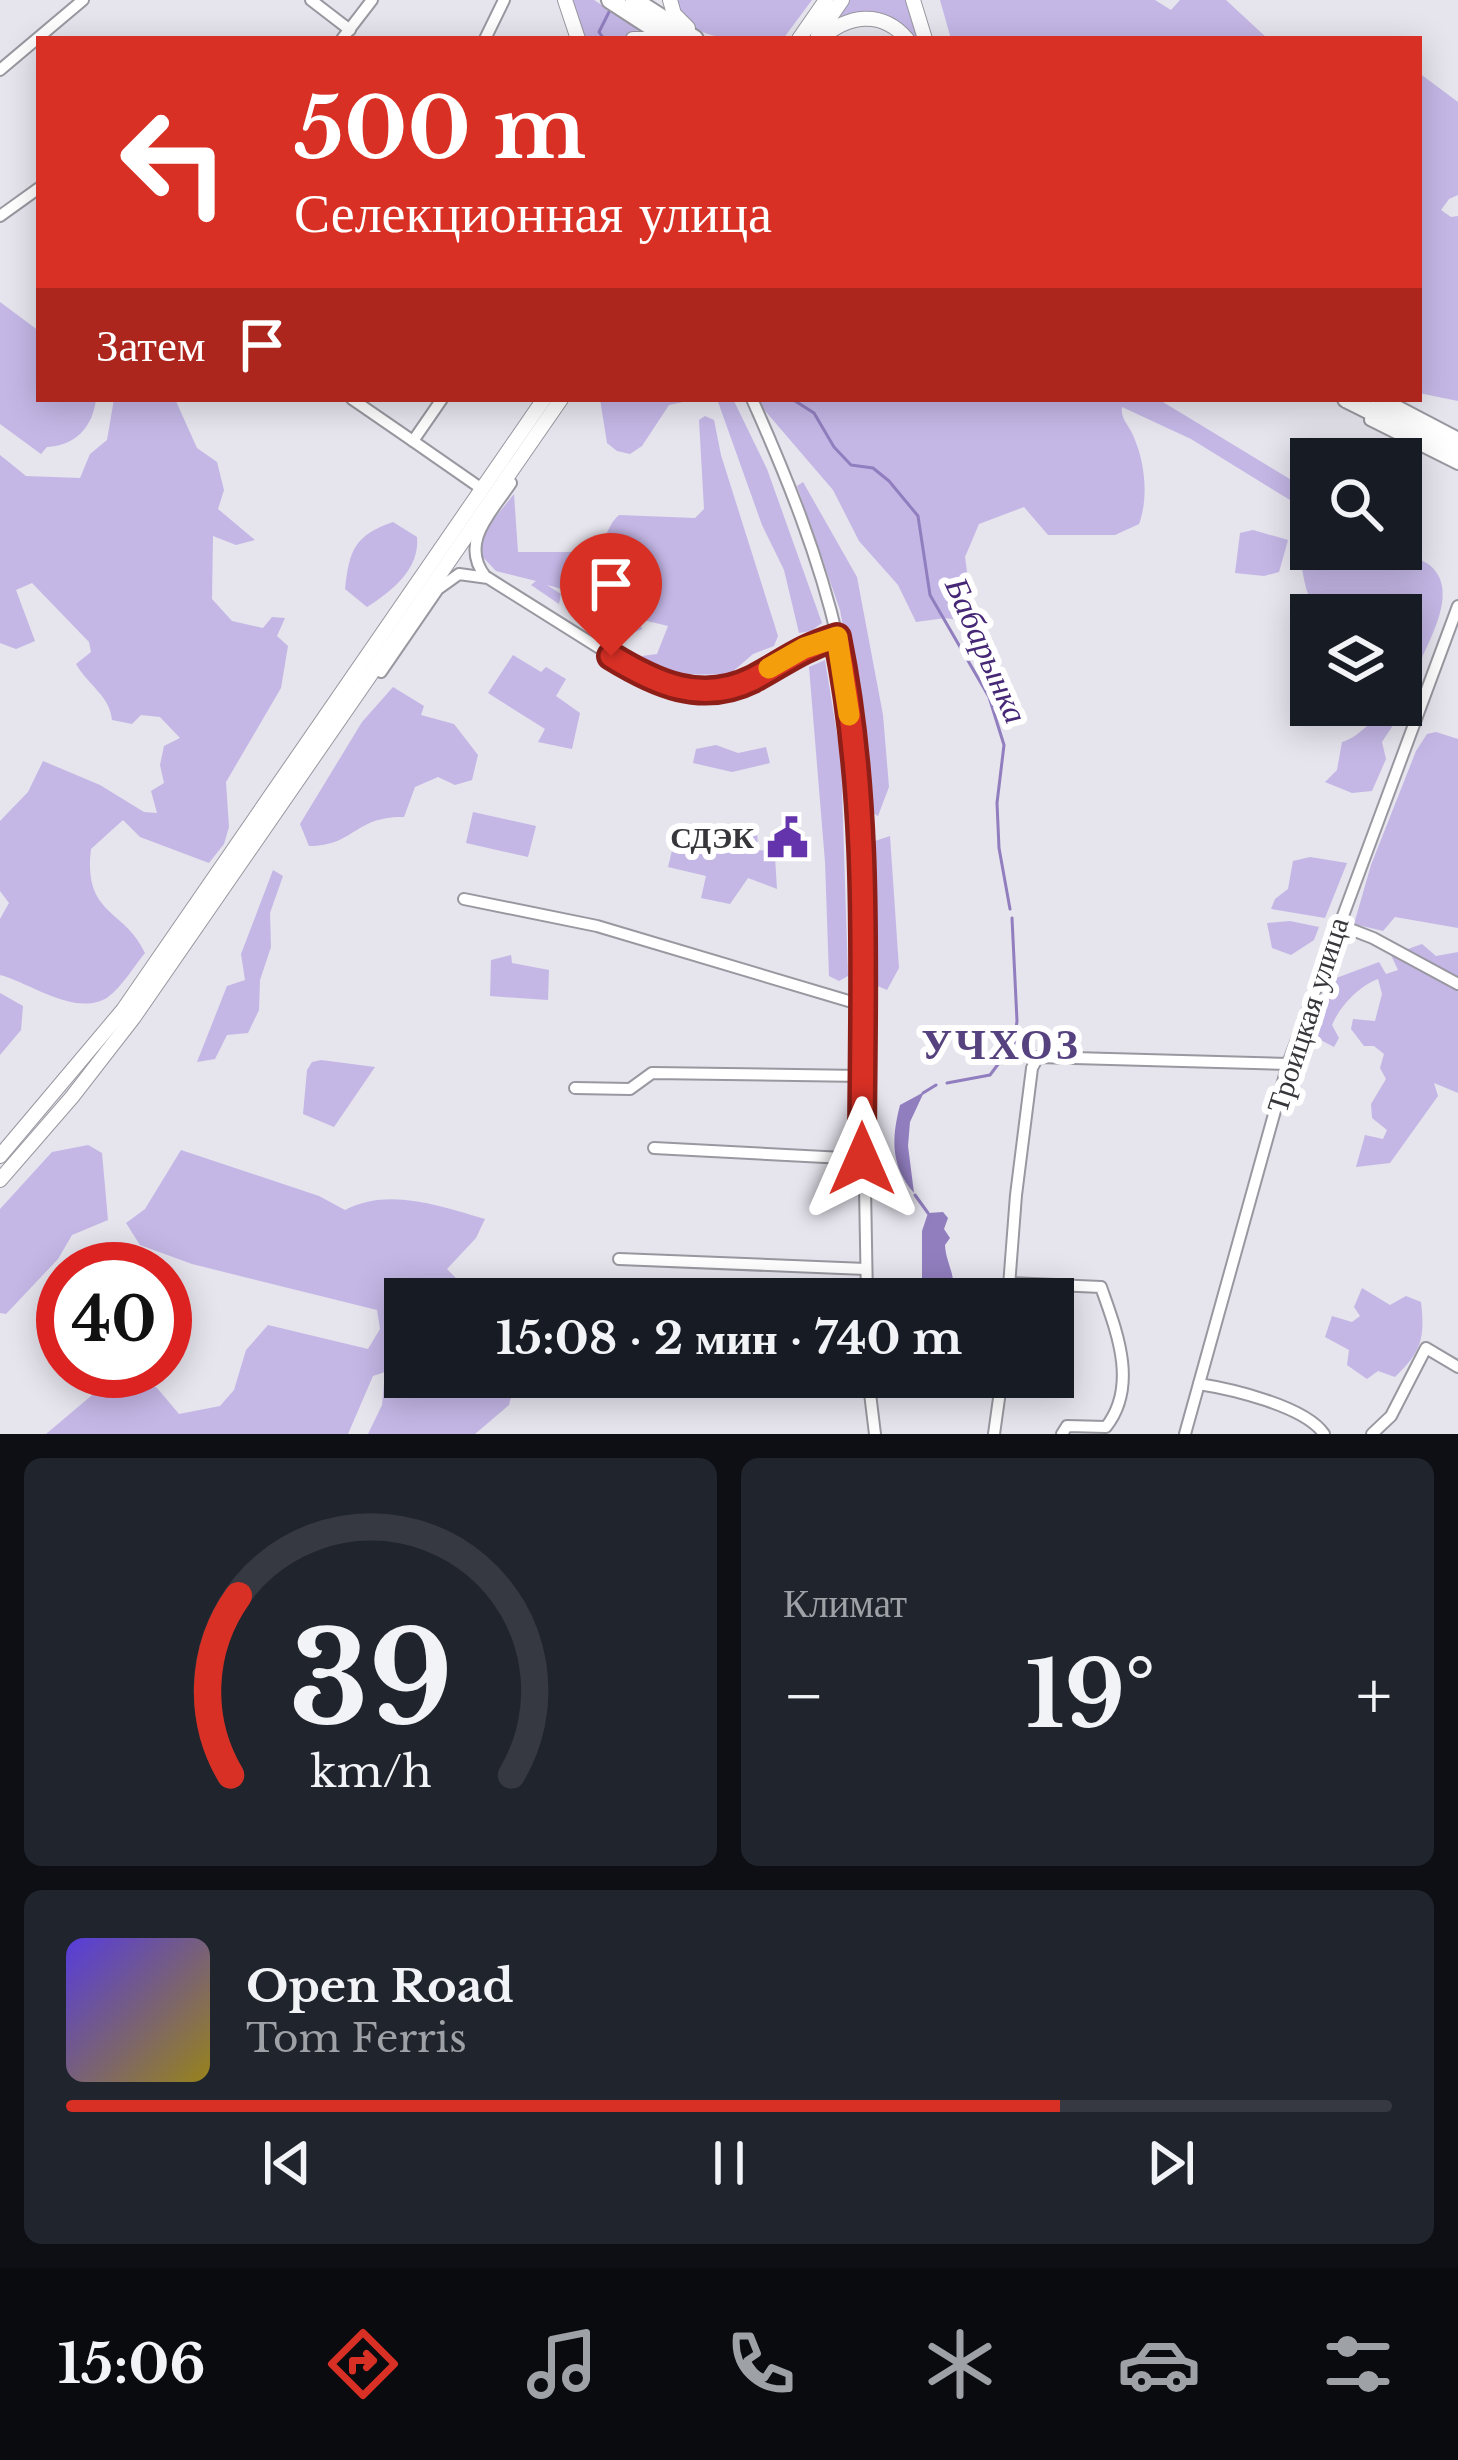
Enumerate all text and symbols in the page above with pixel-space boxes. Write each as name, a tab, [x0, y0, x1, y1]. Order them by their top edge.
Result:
text: 500 m	[294, 77, 586, 181]
icon: left	[96, 84, 252, 240]
text: Селекционная улица	[294, 180, 772, 247]
icon: arrive	[229, 312, 295, 378]
text: Затем	[96, 317, 205, 373]
map controls	[1290, 438, 1422, 726]
button: search	[1290, 438, 1422, 570]
pin	[560, 533, 662, 656]
icon: arrive	[578, 551, 644, 617]
water label: Бабарынка	[936, 570, 1037, 730]
button: layers	[1290, 594, 1422, 726]
public building icon: СДЭК	[765, 815, 811, 861]
place label: СДЭК	[670, 819, 754, 856]
street label: Троицкая улица	[1259, 912, 1357, 1117]
district label: УЧХОЗ	[921, 1018, 1081, 1070]
position arrow	[799, 1096, 925, 1222]
speed limit sign: 40	[36, 1242, 192, 1398]
text: 15:08 · 2 мин · 740 m	[496, 1310, 962, 1366]
text: Климат	[783, 1579, 907, 1628]
text: 39	[289, 1603, 452, 1758]
text: 19°	[1025, 1640, 1155, 1751]
text: −	[783, 1655, 825, 1737]
text: +	[1356, 1655, 1392, 1737]
text: km/h	[310, 1745, 431, 1799]
text: Open Road	[246, 1958, 514, 2014]
text: Tom Ferris	[246, 2014, 467, 2063]
icon: previous	[254, 2130, 320, 2196]
icon: pause	[696, 2130, 762, 2196]
icon: next	[1138, 2130, 1204, 2196]
icon: directions	[321, 2322, 405, 2406]
icon: music	[520, 2322, 604, 2406]
icon: phone	[719, 2322, 803, 2406]
icon: climate	[918, 2322, 1002, 2406]
icon: car	[1117, 2322, 1201, 2406]
icon: filters	[1316, 2322, 1400, 2406]
text: 15:06	[58, 2331, 206, 2398]

